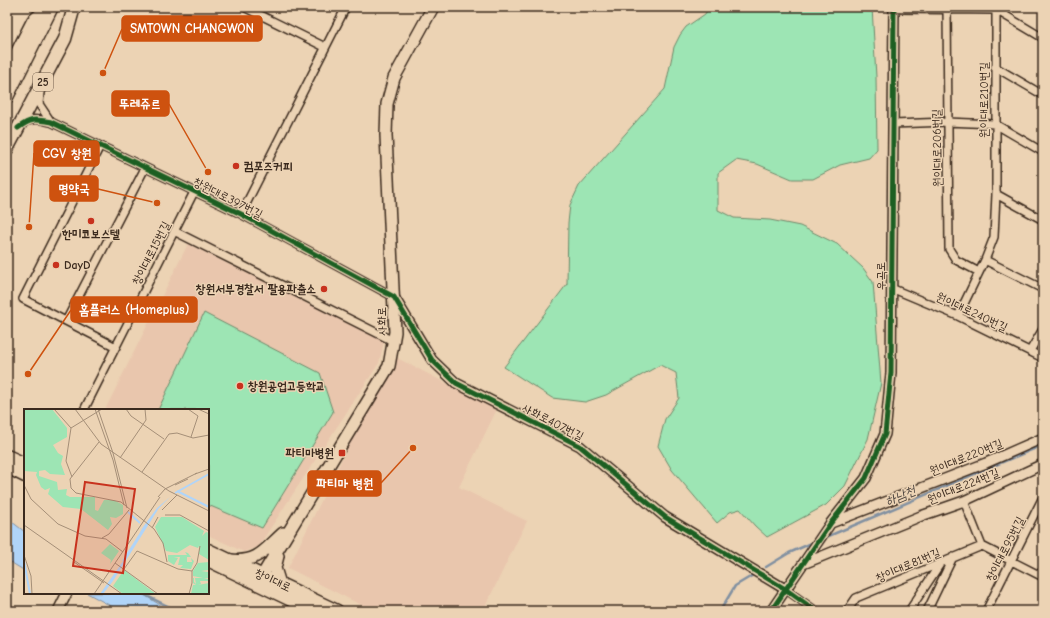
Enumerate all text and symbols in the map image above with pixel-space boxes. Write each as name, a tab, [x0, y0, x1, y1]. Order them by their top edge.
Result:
callout: SMTOWN CHANGWON	[122, 16, 262, 41]
text: SMTOWN CHANGWON	[130, 21, 254, 36]
street label: 원이대로210번길	[977, 62, 991, 138]
road number: 25	[33, 73, 53, 91]
callout: 뚜레쥬르	[112, 91, 169, 116]
text: 뚜레쥬르	[119, 96, 161, 111]
street label: 원이대로206번길	[929, 109, 945, 187]
callout: CGV 창원	[34, 141, 99, 166]
text: CGV 창원	[42, 146, 92, 161]
place label: 컴포즈커피	[244, 159, 293, 173]
marker: 컴포즈커피	[231, 161, 241, 171]
street label: 창원대로397번길	[191, 174, 265, 222]
callout: 명약국	[50, 176, 98, 201]
text: 명약국	[58, 181, 90, 196]
marker: 한미코보스텔	[86, 216, 96, 226]
street label: 창이대로15번길	[129, 219, 173, 287]
place label: 한미코보스텔	[61, 227, 120, 241]
place label: DayD	[64, 258, 91, 272]
marker: DayD	[51, 260, 61, 270]
street label: 우곡로	[874, 262, 888, 290]
place label: 창원서부경찰서 팔용파출소	[196, 282, 316, 296]
marker: 창원서부경찰서 팔용파출소	[319, 284, 329, 294]
street label: 원이대로240번길	[934, 289, 1010, 335]
callout: 홈플러스 (Homeplus)	[71, 297, 197, 322]
text: 홈플러스 (Homeplus)	[79, 302, 189, 317]
street label: 사화로	[375, 307, 389, 335]
place label: 창원공업고등학교	[248, 379, 325, 393]
marker: 창원공업고등학교	[235, 381, 245, 391]
street label: 사화로407번길	[520, 401, 586, 444]
inset map	[24, 409, 209, 594]
street label: 원이대로220번길	[927, 436, 1005, 478]
place label: 파티마병원	[285, 446, 334, 460]
marker: 파티마병원	[337, 448, 347, 458]
street label: 원이대로224번길	[925, 465, 1001, 507]
callout: 파티마 병원	[308, 471, 381, 496]
text: 파티마 병원	[316, 476, 373, 491]
water label: 하남천	[883, 482, 919, 508]
street label: 창이대로95번길	[983, 514, 1027, 584]
street label: 창이대로81번길	[874, 545, 943, 585]
street label: 창이대로	[253, 565, 293, 595]

